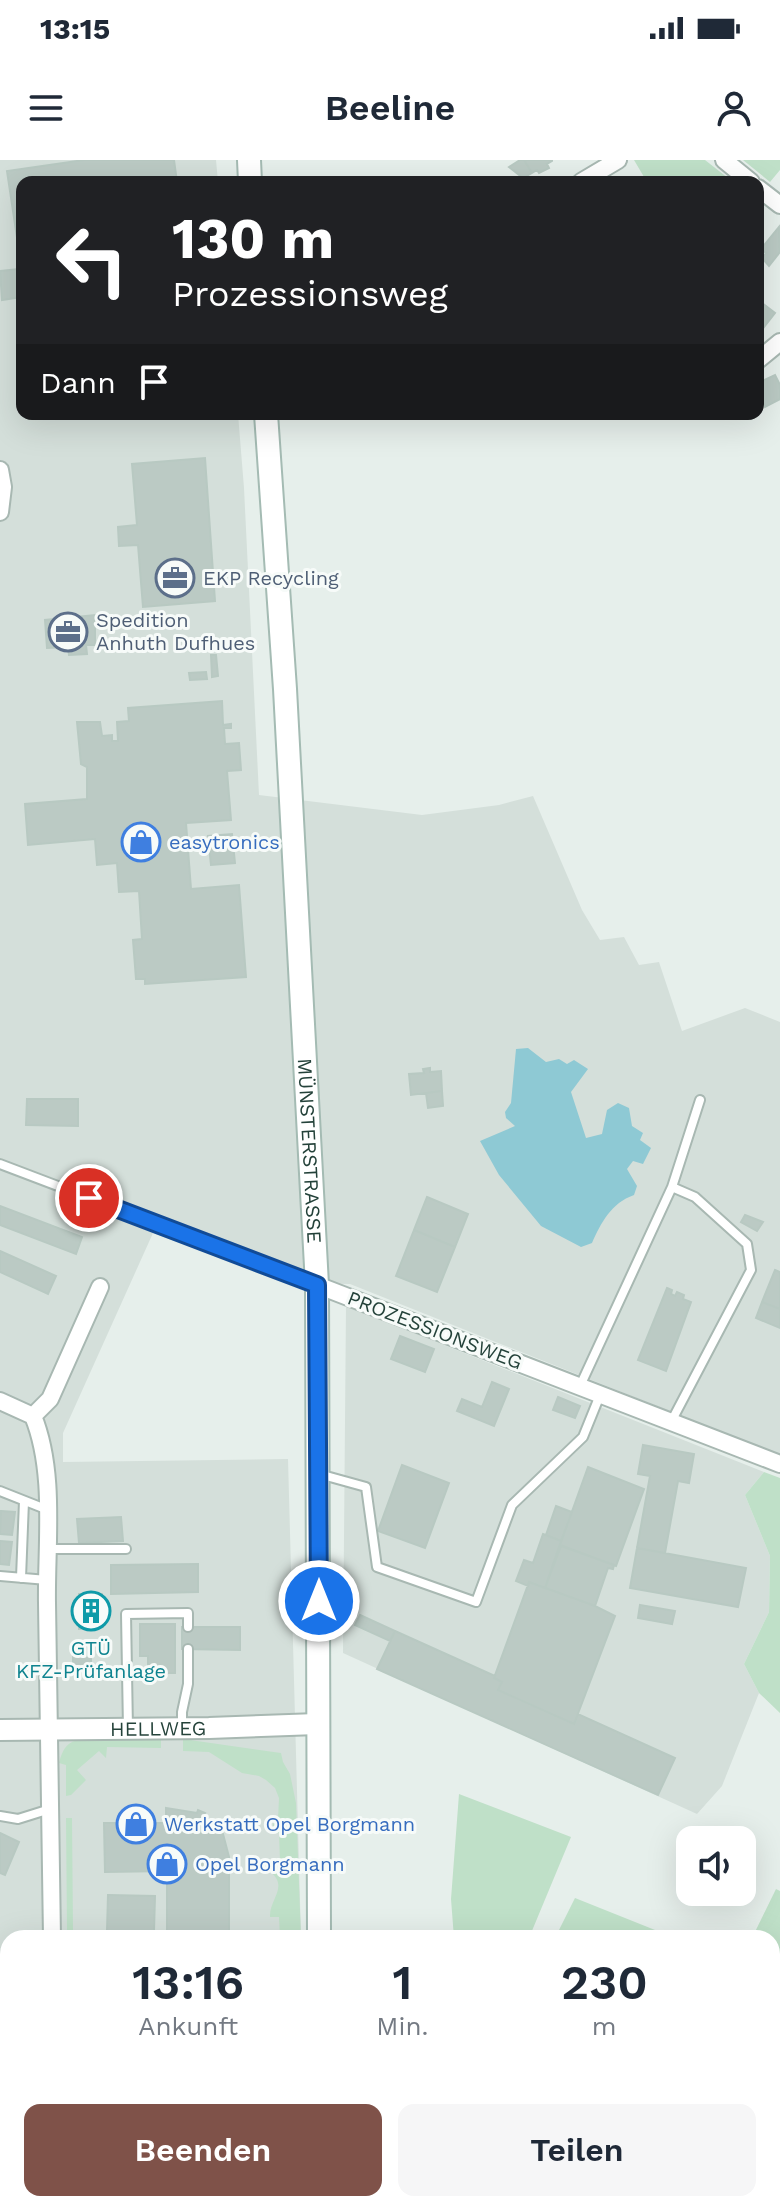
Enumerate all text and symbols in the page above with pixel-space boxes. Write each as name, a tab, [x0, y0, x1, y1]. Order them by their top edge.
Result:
text: 13:15	[40, 11, 110, 46]
icon: menu	[24, 86, 68, 130]
icon: person	[712, 86, 756, 130]
text: Beeline	[325, 87, 455, 129]
text: 130 m	[172, 206, 334, 272]
icon: left	[40, 208, 144, 312]
text: Prozessionsweg	[172, 273, 448, 315]
icon: arrive	[132, 360, 176, 404]
text: Dann	[40, 365, 116, 400]
office icon: EKP Recycling	[154, 557, 196, 599]
place label: EKP Recycling	[203, 566, 339, 590]
place label: Spedition Anhuth Dufhues	[96, 608, 255, 655]
office icon: Spedition Anhuth Dufhues	[47, 611, 89, 653]
shop icon: easytronics	[120, 821, 162, 863]
place label: easytronics	[169, 830, 280, 854]
street label: MÜNSTERSTRASSE	[293, 1057, 327, 1244]
pin	[55, 1164, 123, 1232]
icon: arrive	[67, 1176, 111, 1220]
street label: PROZESSIONSWEG	[344, 1286, 526, 1374]
position arrow	[277, 1559, 361, 1643]
building icon: GTÜ KFZ-Prüfanlage	[70, 1590, 112, 1632]
place label: GTÜ KFZ-Prüfanlage	[16, 1636, 166, 1683]
street label: HELLWEG	[110, 1716, 206, 1741]
shop icon: Werkstatt Opel Borgmann	[115, 1803, 157, 1845]
place label: Werkstatt Opel Borgmann	[164, 1812, 415, 1836]
map controls	[676, 1826, 756, 1906]
button: sound	[676, 1826, 756, 1906]
shop icon: Opel Borgmann	[146, 1843, 188, 1885]
place label: Opel Borgmann	[195, 1852, 345, 1876]
text: 13:16	[132, 1954, 244, 2011]
text: 1	[392, 1954, 412, 2011]
text: 230	[561, 1954, 648, 2011]
text: Ankunft	[138, 2011, 238, 2041]
text: Min.	[376, 2011, 429, 2041]
text: m	[592, 2011, 617, 2041]
button: Beenden	[24, 2104, 382, 2196]
button: Teilen	[398, 2104, 756, 2196]

